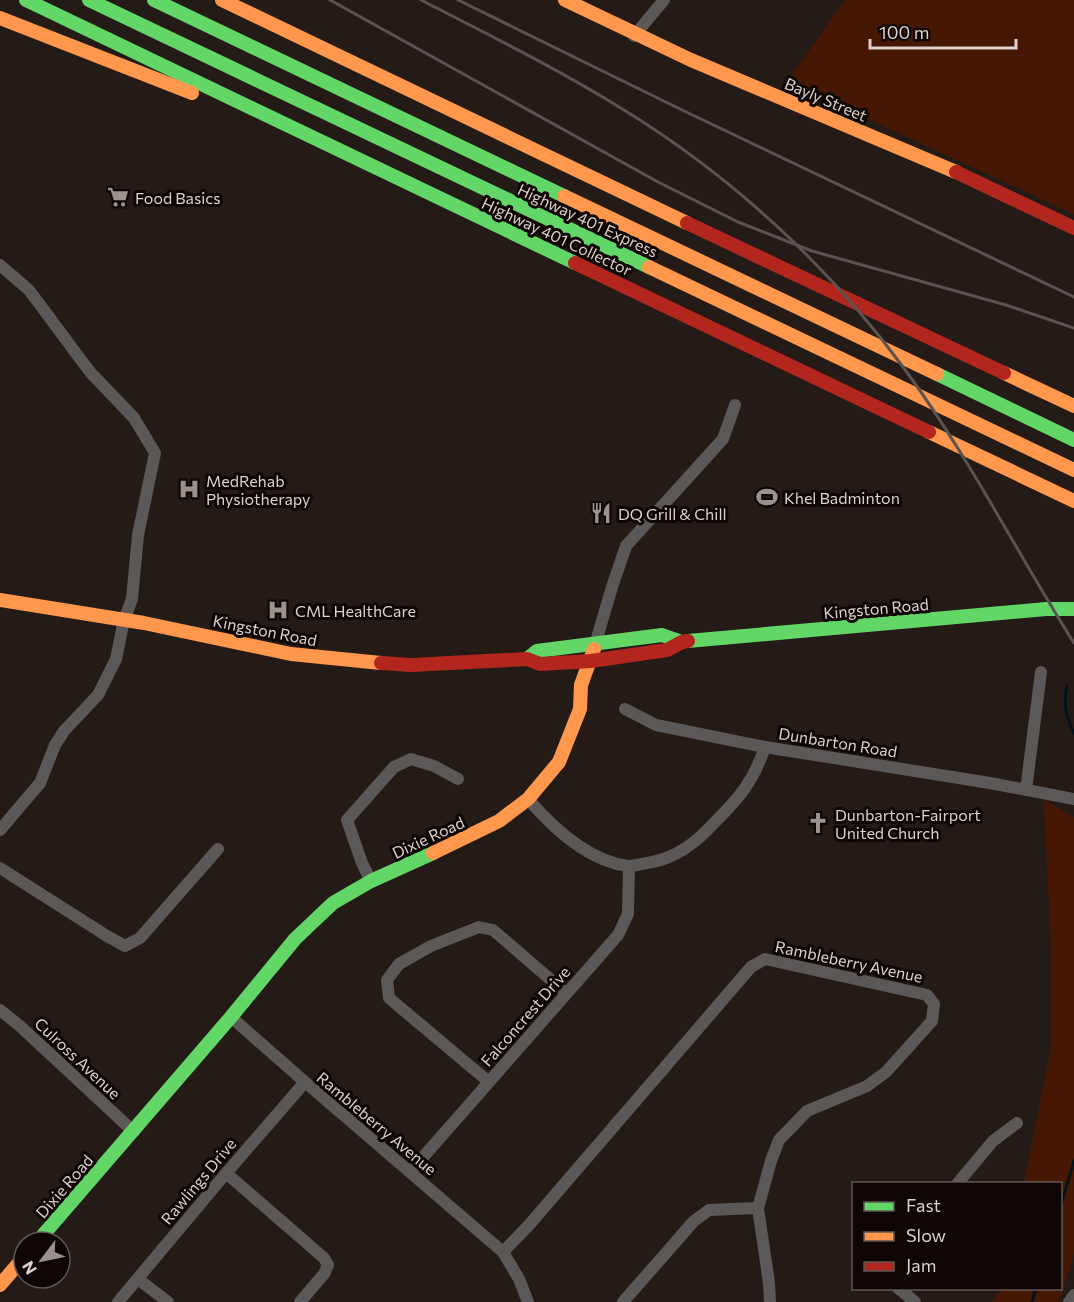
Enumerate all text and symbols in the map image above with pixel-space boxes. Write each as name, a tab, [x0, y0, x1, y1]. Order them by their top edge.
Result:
scale bar	[870, 12, 1016, 50]
text: 100 m	[879, 21, 929, 43]
street label: Bayly Street	[782, 73, 870, 125]
street label: Highway 401 Express	[515, 179, 661, 261]
supermarket icon: Food Basics	[106, 185, 130, 209]
place label: Food Basics	[135, 188, 221, 207]
street label: Highway 401 Collector	[479, 193, 636, 279]
place label: MedRehab Physiotherapy	[206, 471, 310, 508]
hospital icon: MedRehab Physiotherapy	[177, 477, 201, 501]
sports icon: Khel Badminton	[755, 485, 779, 509]
place label: Khel Badminton	[784, 488, 900, 507]
restaurant icon: DQ Grill & Chill	[589, 501, 613, 525]
place label: DQ Grill & Chill	[618, 504, 727, 523]
street label: Kingston Road	[823, 594, 929, 622]
hospital icon: CML HealthCare	[266, 598, 290, 622]
place label: CML HealthCare	[295, 601, 416, 620]
street label: Kingston Road	[211, 611, 319, 649]
street label: Dunbarton Road	[777, 723, 899, 761]
place label: Dunbarton-Fairport United Church	[835, 805, 981, 842]
church icon: Dunbarton-Fairport United Church	[806, 811, 830, 835]
street label: Dixie Road	[389, 812, 467, 862]
street label: Rambleberry Avenue	[773, 936, 925, 986]
street label: Falconcrest Drive	[477, 962, 573, 1070]
street label: Culross Avenue	[31, 1013, 125, 1103]
street label: Rambleberry Avenue	[313, 1067, 441, 1179]
street label: Rawlings Drive	[156, 1134, 240, 1228]
street label: Dixie Road	[31, 1151, 97, 1221]
legend	[852, 1182, 1062, 1290]
text: Fast	[906, 1194, 941, 1216]
text: Slow	[906, 1224, 946, 1246]
north arrow	[12, 1230, 72, 1290]
text: Jam	[906, 1254, 936, 1276]
text: N	[18, 1258, 40, 1278]

